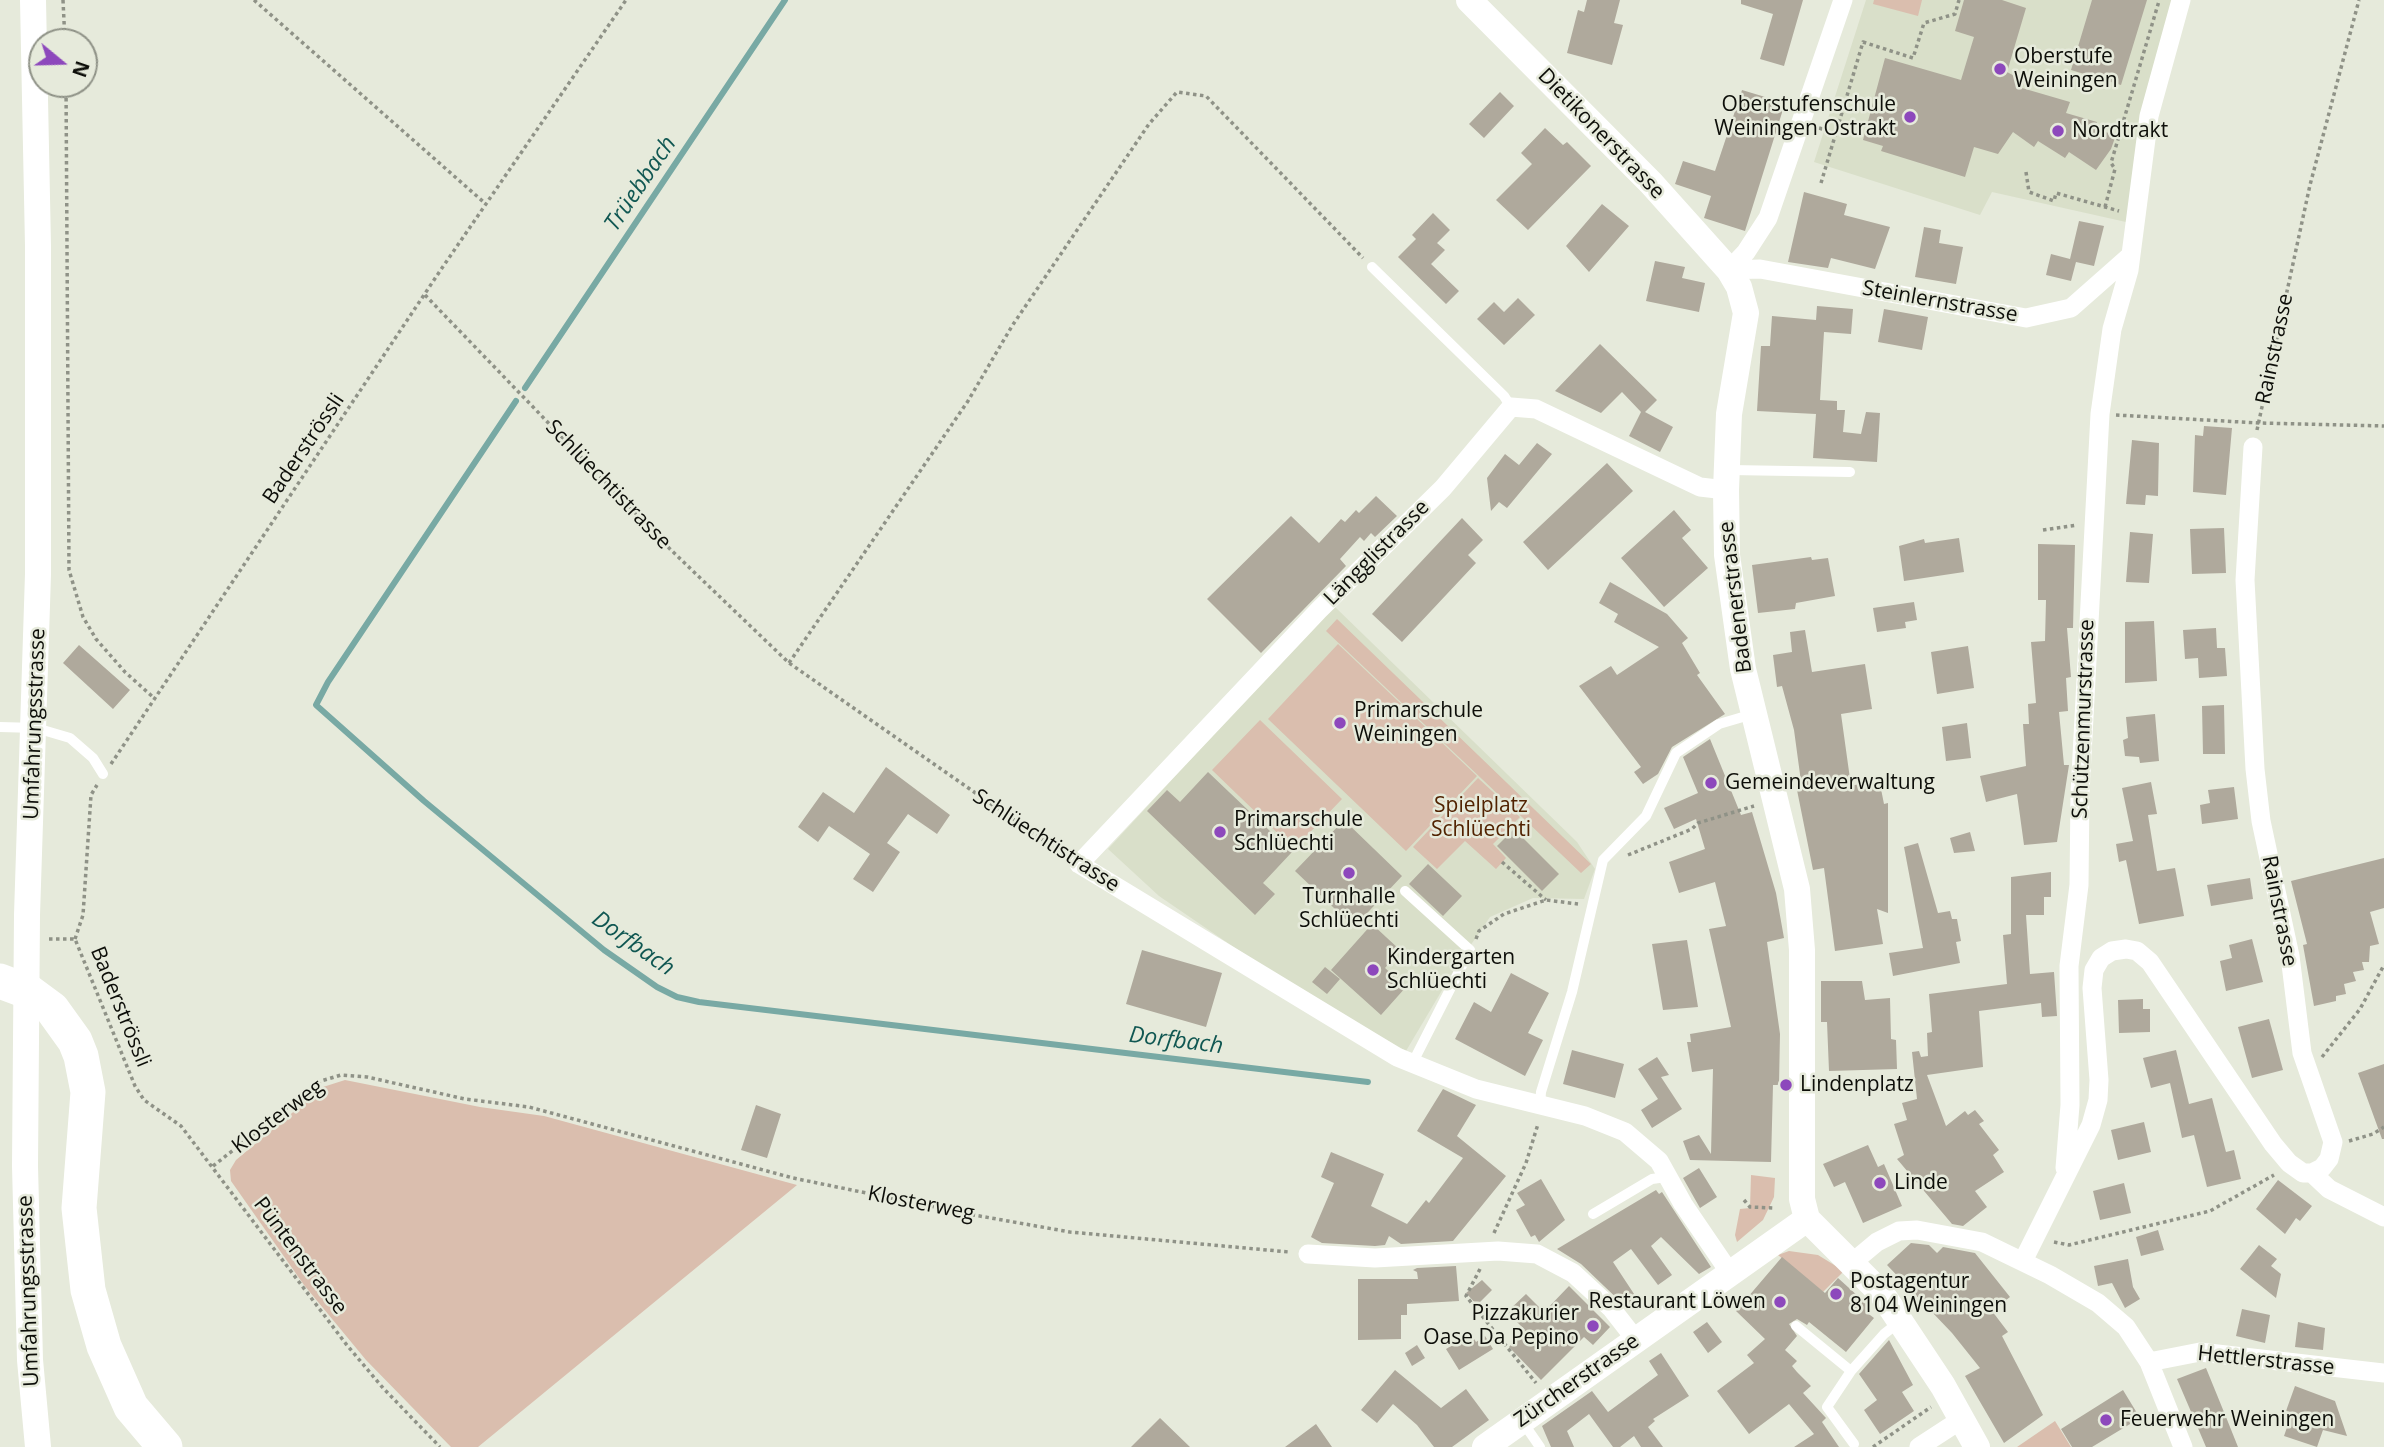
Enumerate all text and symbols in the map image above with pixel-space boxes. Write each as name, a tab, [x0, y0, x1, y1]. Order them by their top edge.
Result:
north arrow	[28, 28, 98, 98]
place label: Oberstufe Weiningen	[2014, 44, 2118, 94]
text: N	[66, 58, 96, 81]
marker: Oberstufe Weiningen	[1992, 61, 2008, 77]
street label: Dietikonerstrasse	[1532, 64, 1670, 204]
place label: Oberstufenschule Weiningen Ostrakt	[1714, 92, 1896, 142]
marker: Oberstufenschule Weiningen Ostrakt	[1902, 109, 1918, 125]
place label: Nordtrakt	[2072, 118, 2168, 144]
marker: Nordtrakt	[2050, 123, 2066, 139]
water label: Trüebbach	[599, 131, 683, 237]
street label: Steinlernstrasse	[1860, 276, 2020, 328]
street label: Rainstrasse	[2251, 291, 2299, 407]
street label: Baderströssli	[258, 389, 350, 509]
street label: Schlüechtistrasse	[540, 415, 676, 555]
street label: Längglistrasse	[1319, 495, 1435, 611]
street label: Badenerstrasse	[1714, 520, 1758, 674]
street label: Schützenmurstrasse	[2068, 619, 2100, 819]
street label: Umfahrungsstrasse	[19, 628, 51, 820]
place label: Primarschule Weiningen	[1354, 698, 1483, 748]
marker: Primarschule Weiningen	[1332, 715, 1348, 731]
place label: Gemeindeverwaltung	[1725, 770, 1935, 796]
marker: Gemeindeverwaltung	[1703, 775, 1719, 791]
street label: Schlüechtistrasse	[968, 784, 1124, 898]
park label: Spielplatz Schlüechti	[1431, 793, 1531, 843]
place label: Primarschule Schlüechti	[1234, 807, 1363, 857]
marker: Primarschule Schlüechti	[1212, 824, 1228, 840]
street label: Rainstrasse	[2256, 853, 2302, 969]
marker: Turnhalle Schlüechti	[1341, 865, 1357, 881]
place label: Turnhalle Schlüechti	[1299, 884, 1399, 934]
water label: Dorfbach	[586, 906, 680, 982]
street label: Baderströssli	[84, 943, 156, 1071]
place label: Kindergarten Schlüechti	[1387, 945, 1515, 995]
marker: Kindergarten Schlüechti	[1365, 962, 1381, 978]
water label: Dorfbach	[1127, 1022, 1225, 1060]
place label: Lindenplatz	[1800, 1072, 1914, 1098]
street label: Klosterweg	[227, 1074, 329, 1160]
marker: Lindenplatz	[1778, 1077, 1794, 1093]
place label: Linde	[1894, 1170, 1948, 1196]
marker: Linde	[1872, 1175, 1888, 1191]
street label: Klosterweg	[866, 1181, 976, 1227]
street label: Püntenstrasse	[248, 1192, 352, 1320]
street label: Umfahrungsstrasse	[13, 1195, 45, 1387]
place label: Postagentur 8104 Weiningen	[1850, 1269, 2007, 1319]
marker: Postagentur 8104 Weiningen	[1828, 1286, 1844, 1302]
place label: Restaurant Löwen	[1589, 1289, 1766, 1315]
marker: Restaurant Löwen	[1772, 1294, 1788, 1310]
place label: Pizzakurier Oase Da Pepino	[1423, 1301, 1579, 1351]
marker: Pizzakurier Oase Da Pepino	[1585, 1318, 1601, 1334]
street label: Zürcherstrasse	[1510, 1329, 1644, 1433]
street label: Hettlerstrasse	[2196, 1341, 2336, 1381]
place label: Feuerwehr Weiningen	[2120, 1407, 2334, 1433]
marker: Feuerwehr Weiningen	[2098, 1412, 2114, 1428]

